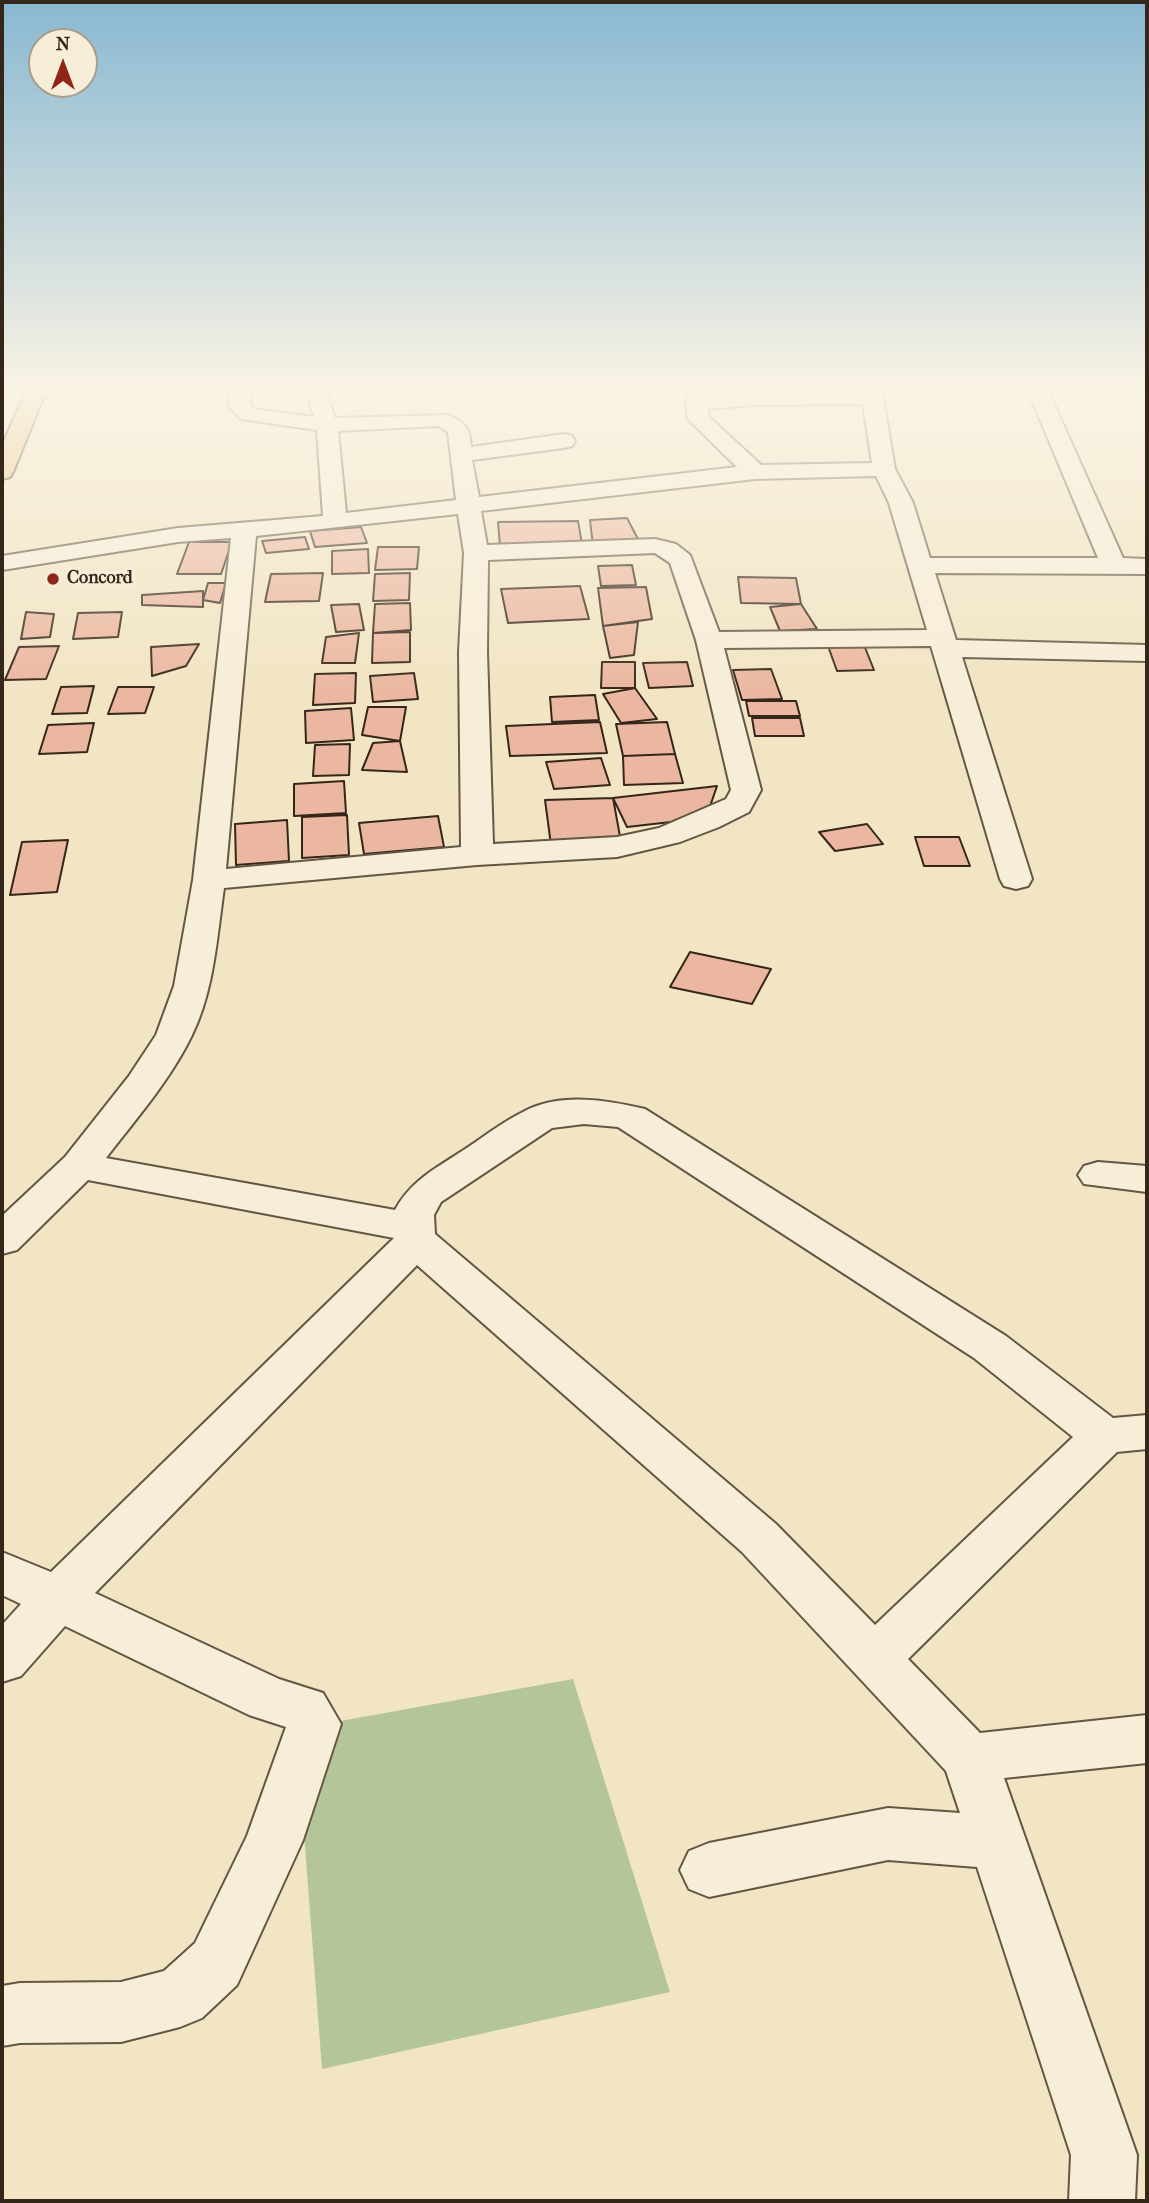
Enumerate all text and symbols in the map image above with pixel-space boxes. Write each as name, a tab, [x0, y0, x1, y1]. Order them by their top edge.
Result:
north arrow	[28, 28, 98, 98]
text: N	[56, 33, 70, 55]
place label: Concord	[67, 568, 133, 590]
marker: Concord	[45, 571, 61, 587]

